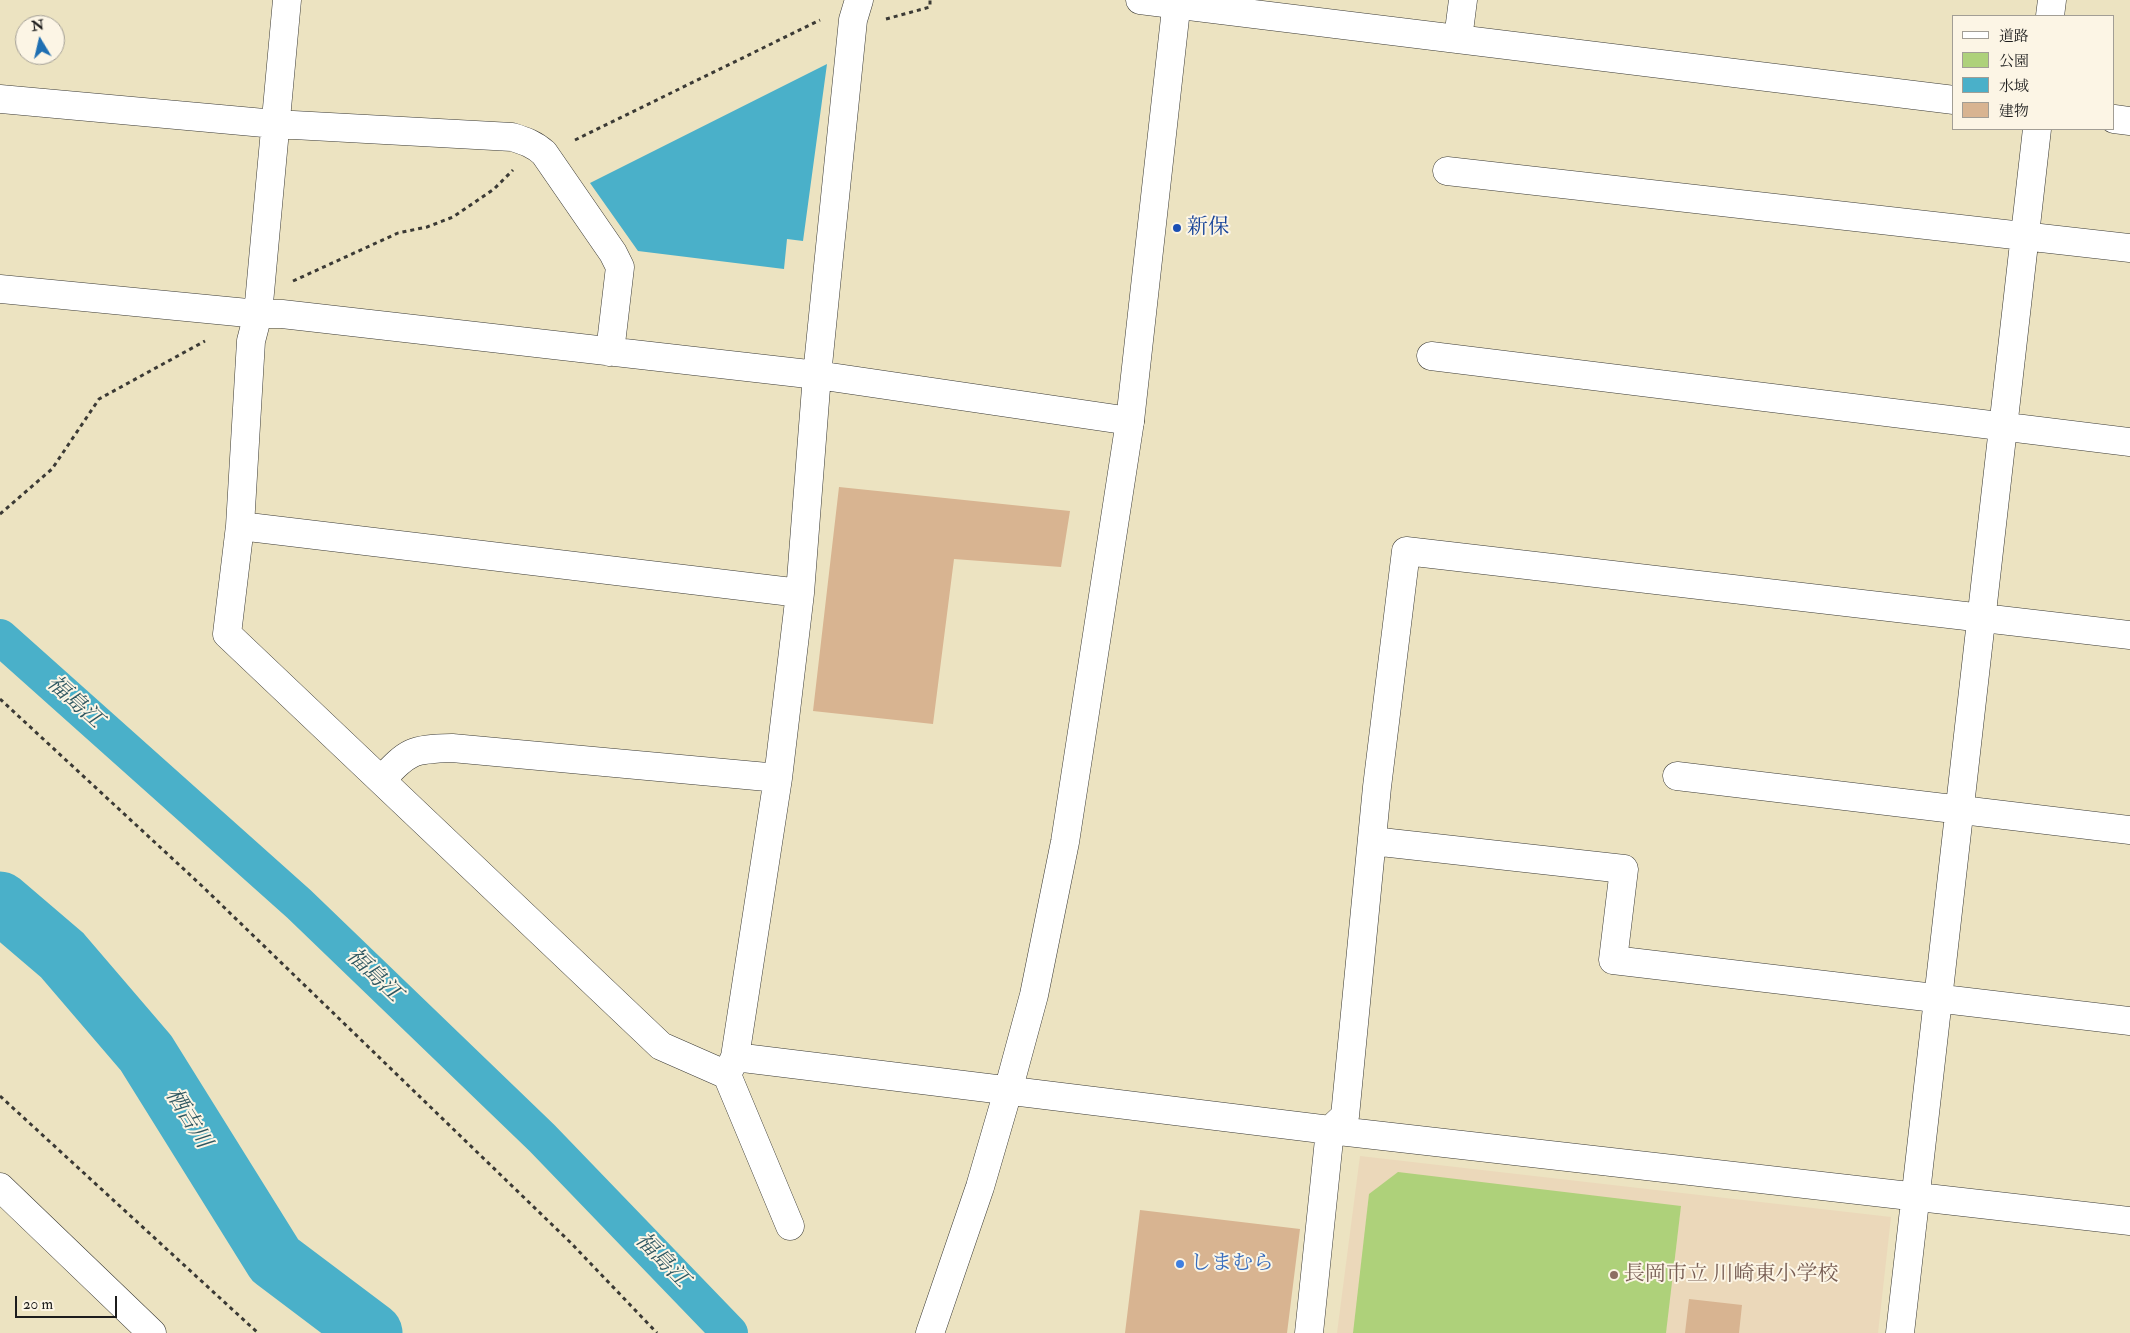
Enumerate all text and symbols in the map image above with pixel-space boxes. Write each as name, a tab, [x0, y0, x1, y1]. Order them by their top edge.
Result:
north arrow	[15, 15, 65, 65]
legend	[1952, 15, 2115, 130]
text: N	[30, 16, 45, 35]
text: 道路	[1999, 27, 2029, 46]
text: 公園	[1999, 52, 2029, 71]
text: 水域	[1999, 77, 2029, 96]
text: 建物	[1999, 102, 2029, 121]
place label: 新保	[1187, 215, 1229, 241]
marker: 新保	[1171, 222, 1183, 234]
water label: 福島江	[41, 671, 107, 735]
water label: 福島江	[340, 944, 406, 1008]
water label: 栖吉川	[158, 1084, 216, 1154]
water label: 福島江	[629, 1228, 693, 1294]
place label: しまむら	[1190, 1251, 1274, 1277]
marker: しまむら	[1174, 1258, 1186, 1270]
place label: 長岡市立 川崎東小学校	[1624, 1262, 1838, 1288]
marker: 長岡市立 川崎東小学校	[1608, 1269, 1620, 1281]
scale bar	[18, 1286, 120, 1318]
text: 20 m	[23, 1295, 53, 1314]

